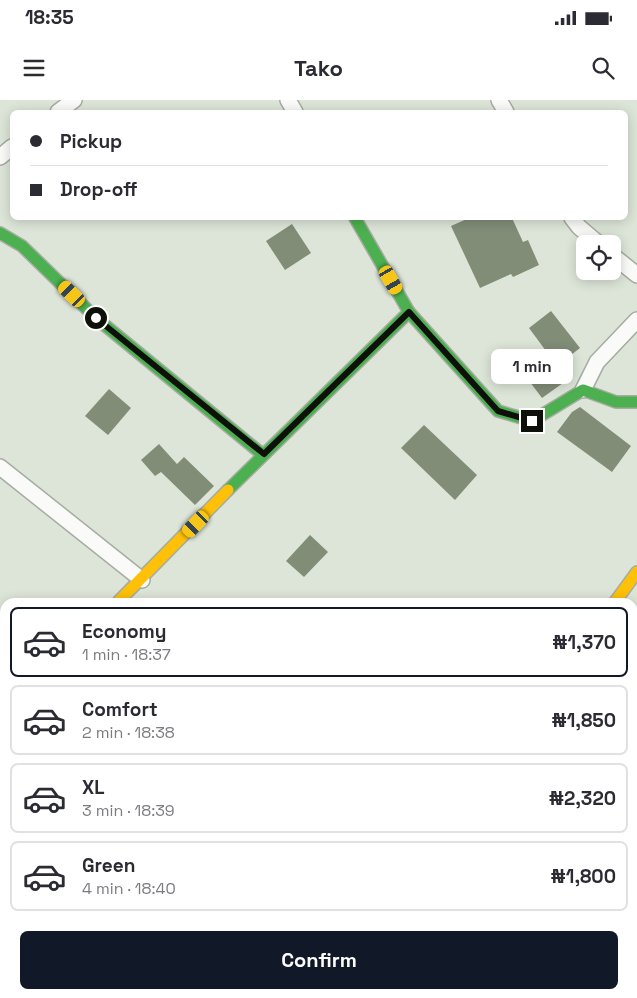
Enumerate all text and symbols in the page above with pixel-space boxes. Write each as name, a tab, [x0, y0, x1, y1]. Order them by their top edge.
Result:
text: 18:35	[25, 5, 74, 30]
icon: menu	[20, 54, 48, 82]
text: Tako	[294, 54, 343, 82]
icon: search	[589, 54, 617, 82]
text: Pickup	[60, 129, 122, 154]
text: Drop-off	[60, 177, 138, 202]
map controls	[576, 235, 621, 280]
button: locate	[576, 235, 621, 280]
car	[377, 263, 404, 297]
car	[55, 278, 88, 310]
route start	[85, 307, 107, 329]
callout: 1 min	[491, 348, 573, 384]
text: 1 min	[512, 356, 552, 377]
route end	[521, 410, 543, 432]
car	[180, 508, 211, 540]
text: Economy	[82, 619, 166, 644]
icon: car	[22, 620, 67, 665]
text: ₦1,370	[552, 630, 616, 655]
text: 1 min · 18:37	[82, 644, 171, 665]
text: Comfort	[82, 697, 158, 722]
icon: car	[22, 698, 67, 743]
text: ₦1,850	[551, 708, 616, 733]
text: 2 min · 18:38	[82, 722, 175, 743]
text: XL	[82, 775, 105, 800]
icon: car	[22, 776, 67, 821]
text: ₦2,320	[549, 786, 616, 811]
text: 3 min · 18:39	[82, 800, 175, 821]
text: Green	[82, 853, 135, 878]
icon: car	[22, 854, 67, 899]
text: ₦1,800	[550, 864, 616, 889]
text: 4 min · 18:40	[82, 878, 176, 899]
button: Confirm	[20, 931, 618, 989]

